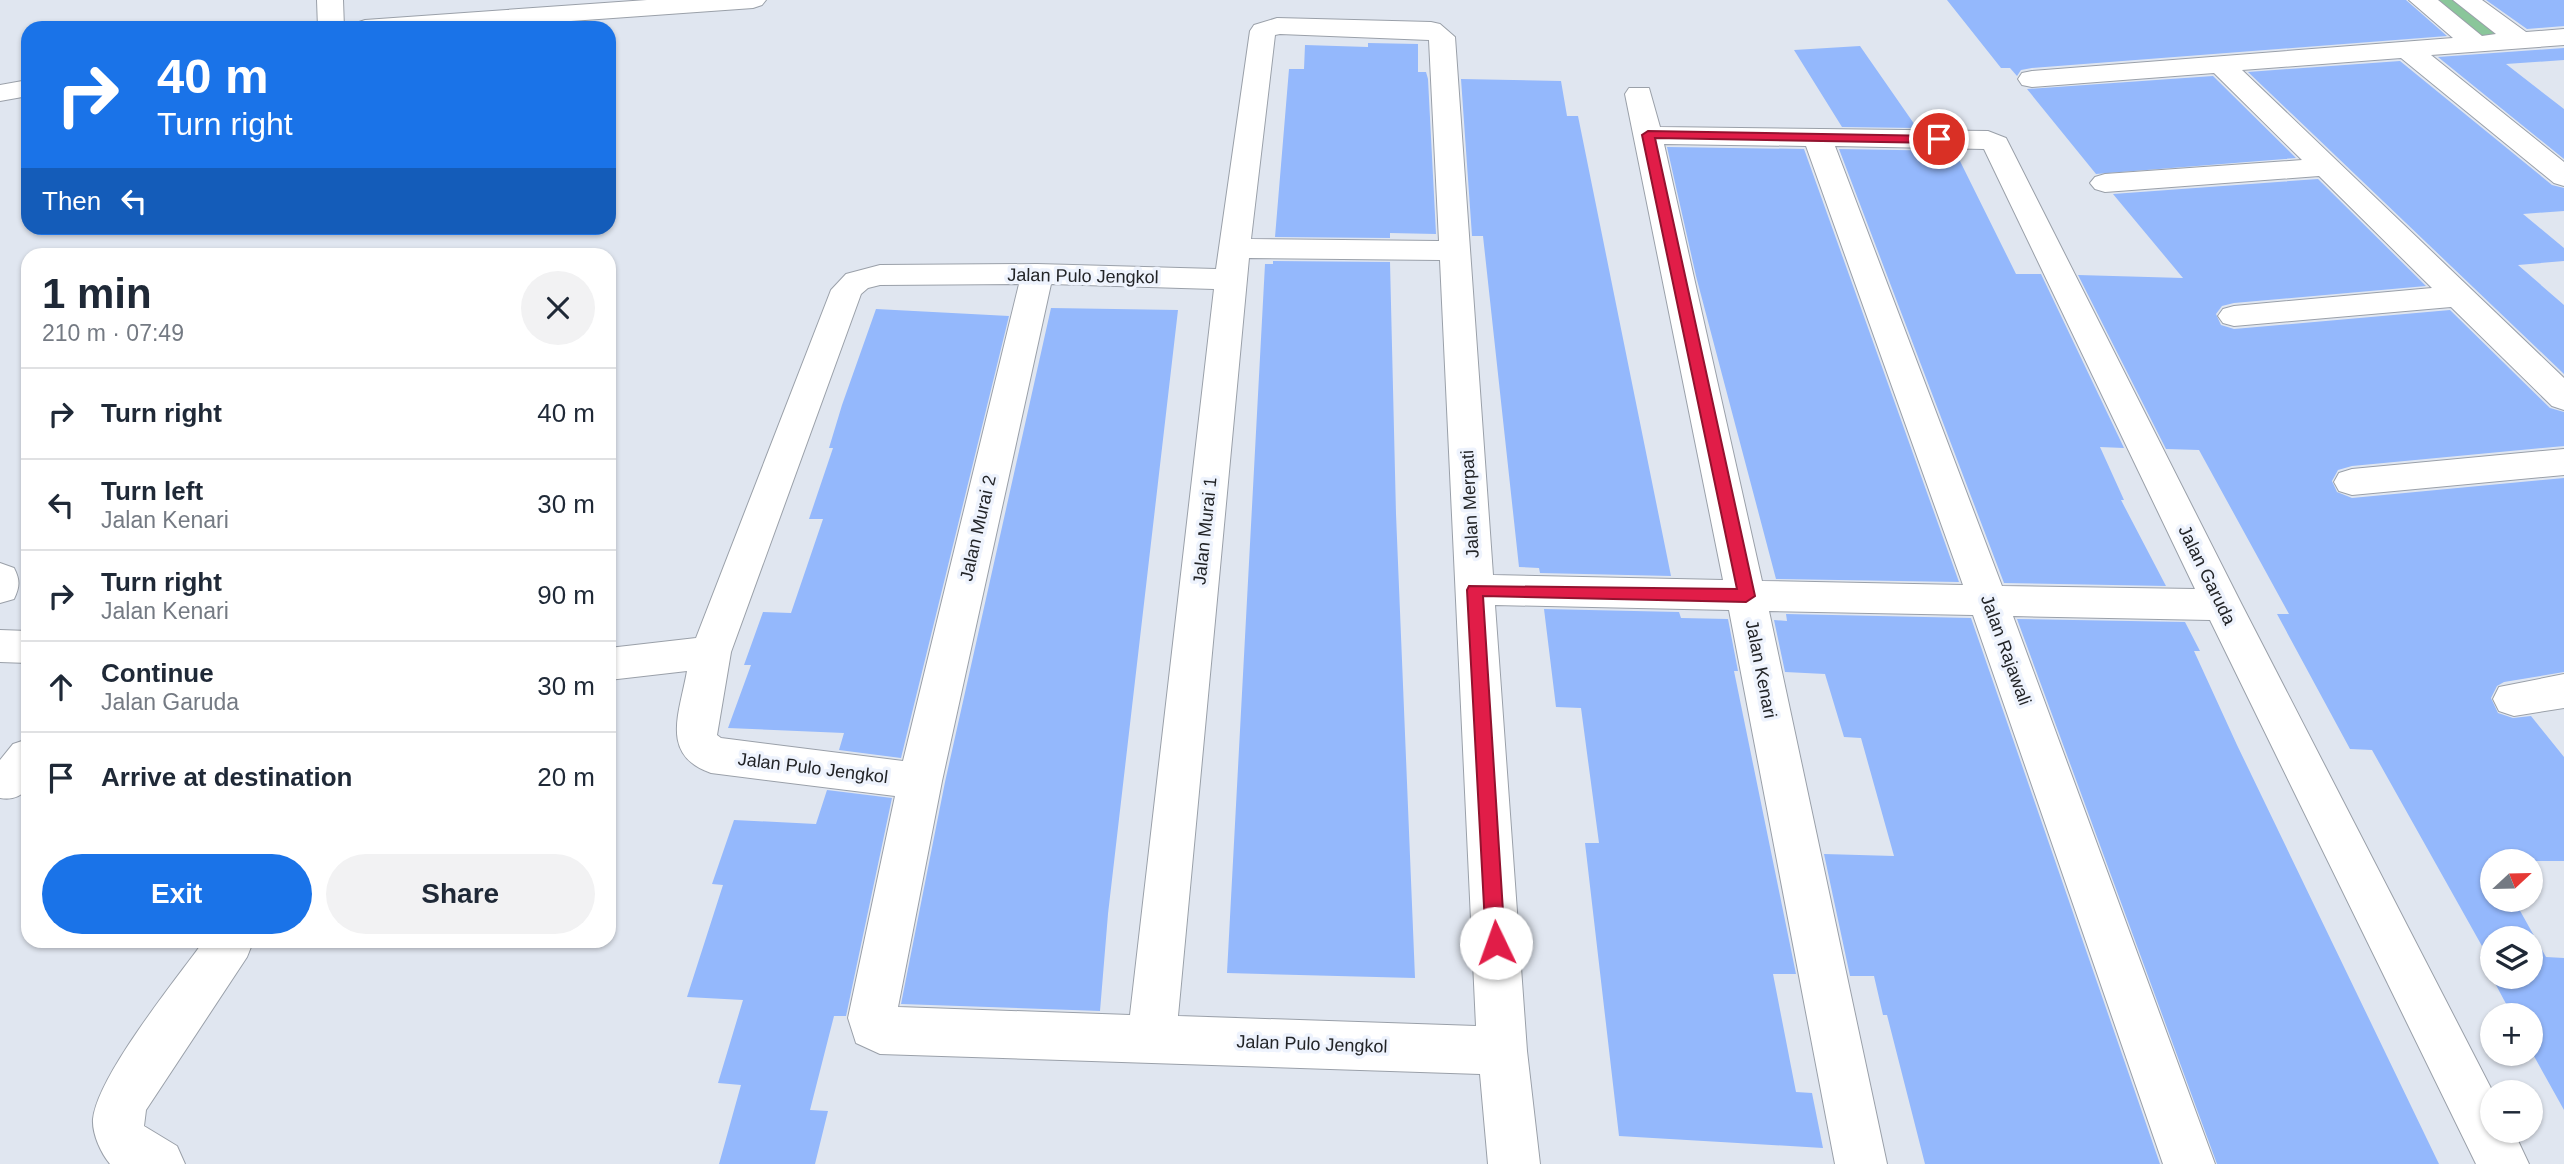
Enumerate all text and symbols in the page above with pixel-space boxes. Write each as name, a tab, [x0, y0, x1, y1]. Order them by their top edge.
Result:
icon: right	[42, 49, 133, 140]
text: 40 m	[157, 49, 269, 103]
text: Turn right	[157, 106, 293, 142]
pin	[1909, 109, 1969, 169]
icon: arrive	[1920, 120, 1958, 158]
icon: left	[115, 182, 153, 220]
text: Then	[42, 186, 101, 216]
street label: Jalan Pulo Jengkol	[1007, 265, 1159, 287]
text: 1 min	[42, 270, 152, 317]
button: close	[521, 271, 595, 345]
text: 210 m · 07:49	[42, 320, 184, 346]
icon: right	[42, 395, 80, 433]
text: Turn right	[101, 398, 222, 428]
text: 40 m	[537, 398, 595, 428]
street label: Jalan Merpati	[1457, 450, 1483, 558]
street label: Jalan Murai 2	[956, 473, 1000, 583]
text: Turn left	[101, 476, 203, 506]
street label: Jalan Murai 1	[1189, 476, 1221, 586]
icon: left	[42, 486, 80, 524]
text: 30 m	[537, 489, 595, 519]
text: Jalan Kenari	[101, 507, 229, 533]
street label: Jalan Garuda	[2174, 522, 2240, 629]
text: Turn right	[101, 567, 222, 597]
icon: right	[42, 577, 80, 615]
text: 90 m	[537, 580, 595, 610]
street label: Jalan Rajawali	[1977, 592, 2035, 708]
text: Jalan Kenari	[101, 598, 229, 624]
street label: Jalan Kenari	[1742, 618, 1780, 720]
text: Continue	[101, 658, 214, 688]
icon: ahead	[42, 668, 80, 706]
text: 30 m	[537, 671, 595, 701]
text: Jalan Garuda	[101, 689, 239, 715]
street label: Jalan Pulo Jengkol	[737, 749, 889, 787]
icon: arrive	[42, 759, 80, 797]
text: Arrive at destination	[101, 762, 352, 792]
text: 20 m	[537, 762, 595, 792]
north arrow	[2480, 849, 2543, 912]
map controls	[2480, 849, 2543, 1143]
button: Exit	[42, 854, 312, 934]
button: Share	[326, 854, 595, 934]
position arrow	[1459, 906, 1533, 980]
button: layers	[2480, 926, 2543, 989]
button: +	[2480, 1003, 2543, 1066]
street label: Jalan Pulo Jengkol	[1236, 1031, 1388, 1057]
button: −	[2480, 1080, 2543, 1143]

